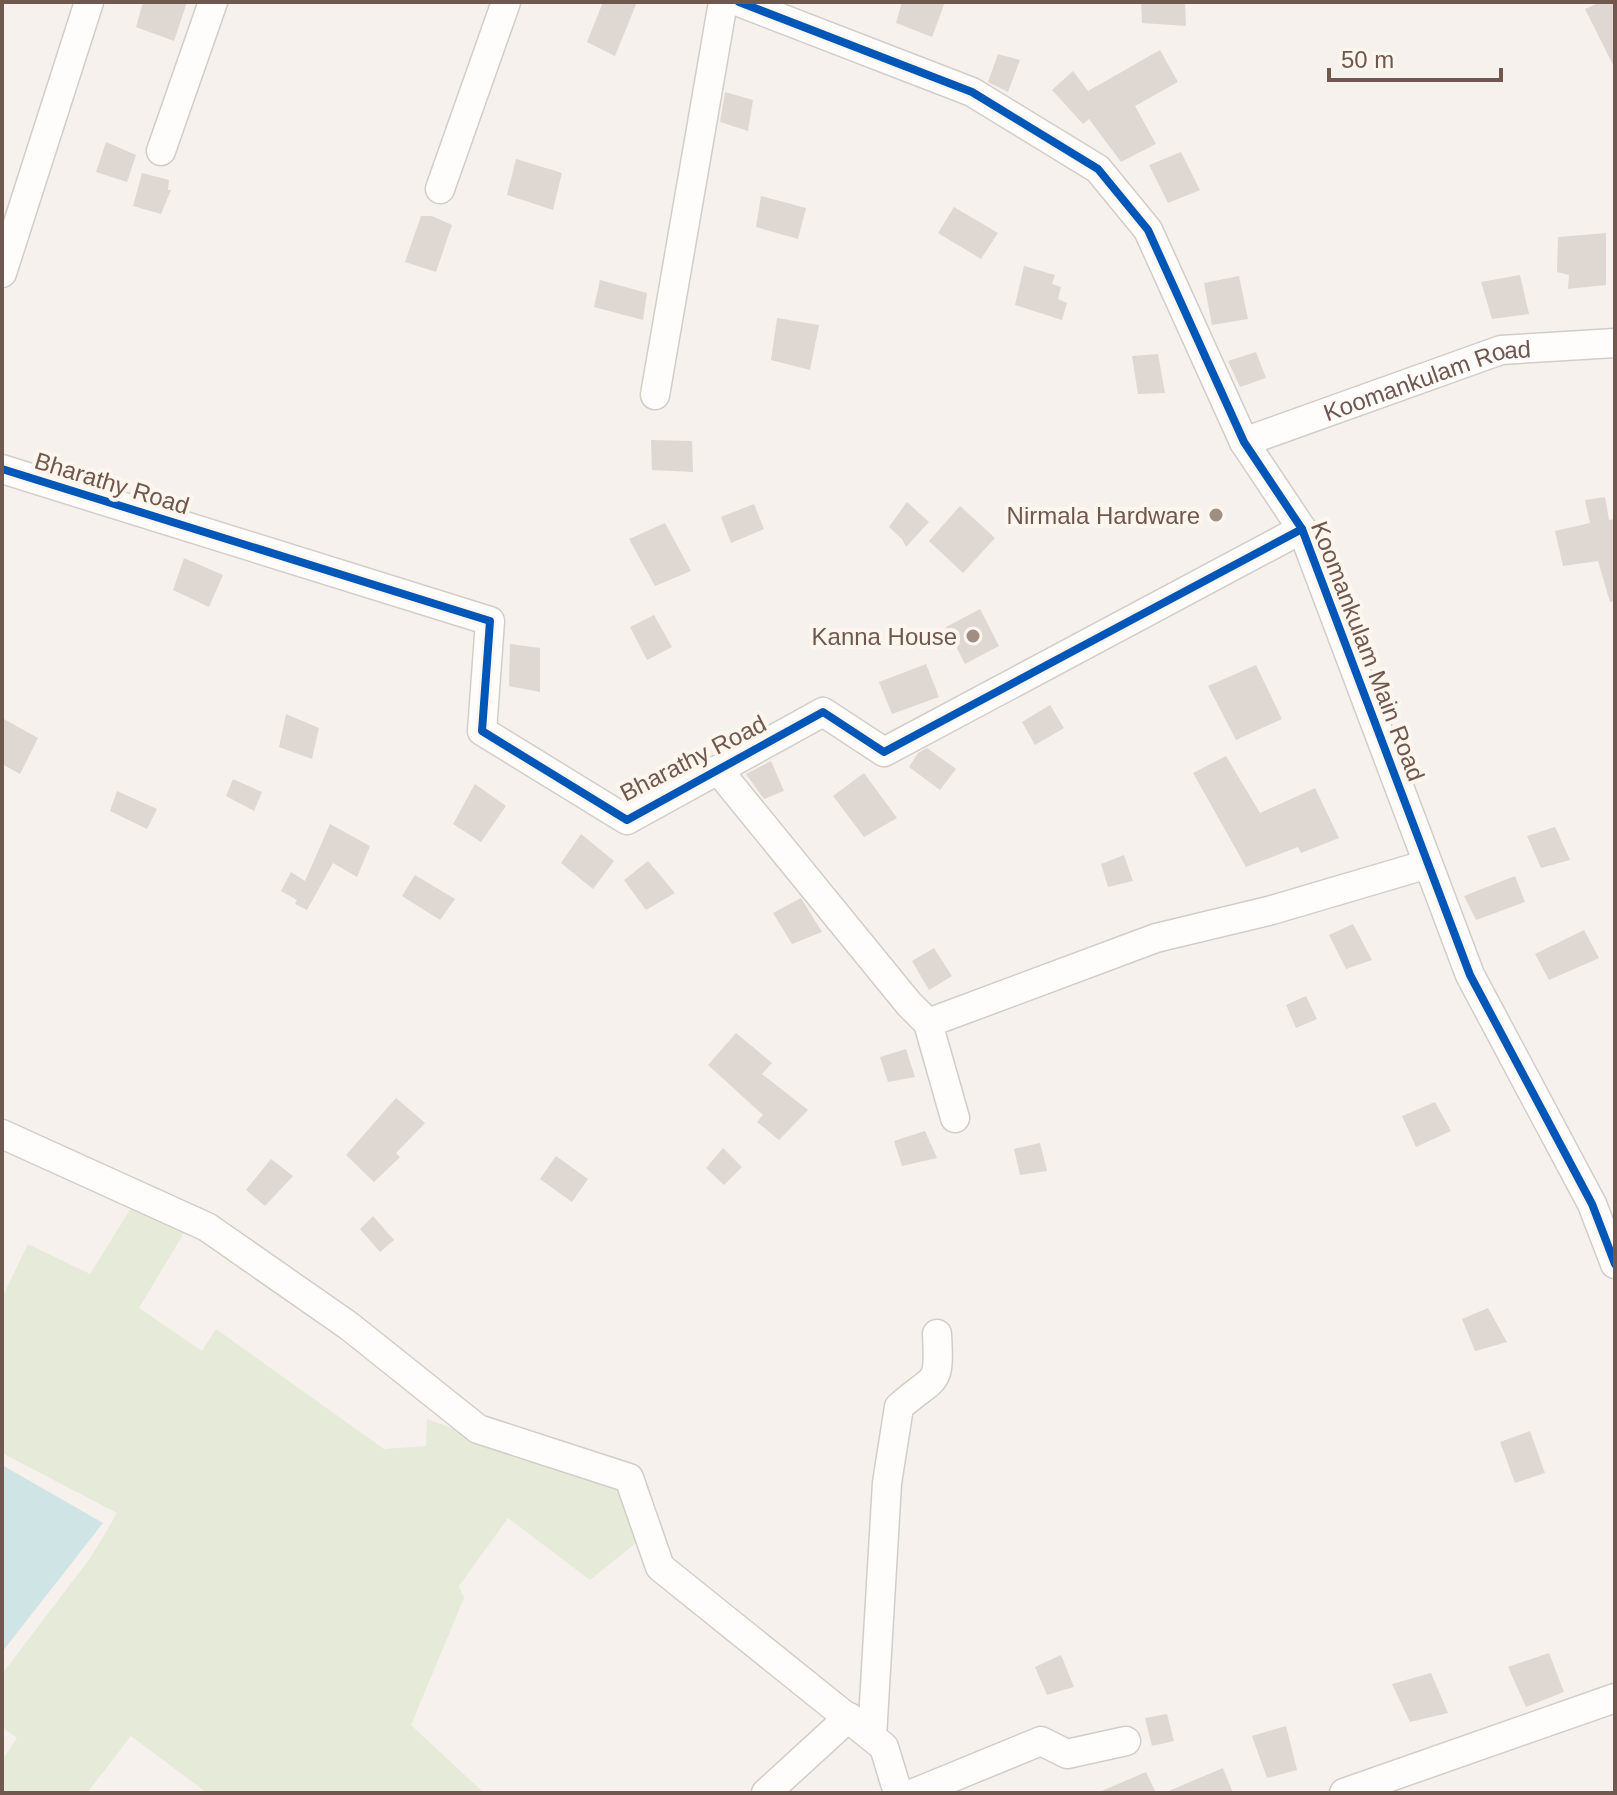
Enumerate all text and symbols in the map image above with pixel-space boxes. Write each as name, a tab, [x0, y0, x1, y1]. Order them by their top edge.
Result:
scale bar	[1329, 32, 1501, 82]
text: 50 m	[1341, 46, 1394, 73]
street label: Koomankulam Road	[1320, 335, 1532, 426]
street label: Bharathy Road	[31, 447, 193, 519]
place label: Nirmala Hardware	[1007, 502, 1200, 529]
marker: Nirmala Hardware	[1207, 506, 1225, 524]
street label: Koomankulam Main Road	[1306, 517, 1430, 785]
place label: Kanna House	[812, 623, 957, 650]
marker: Kanna House	[964, 627, 982, 645]
street label: Bharathy Road	[616, 710, 770, 806]

